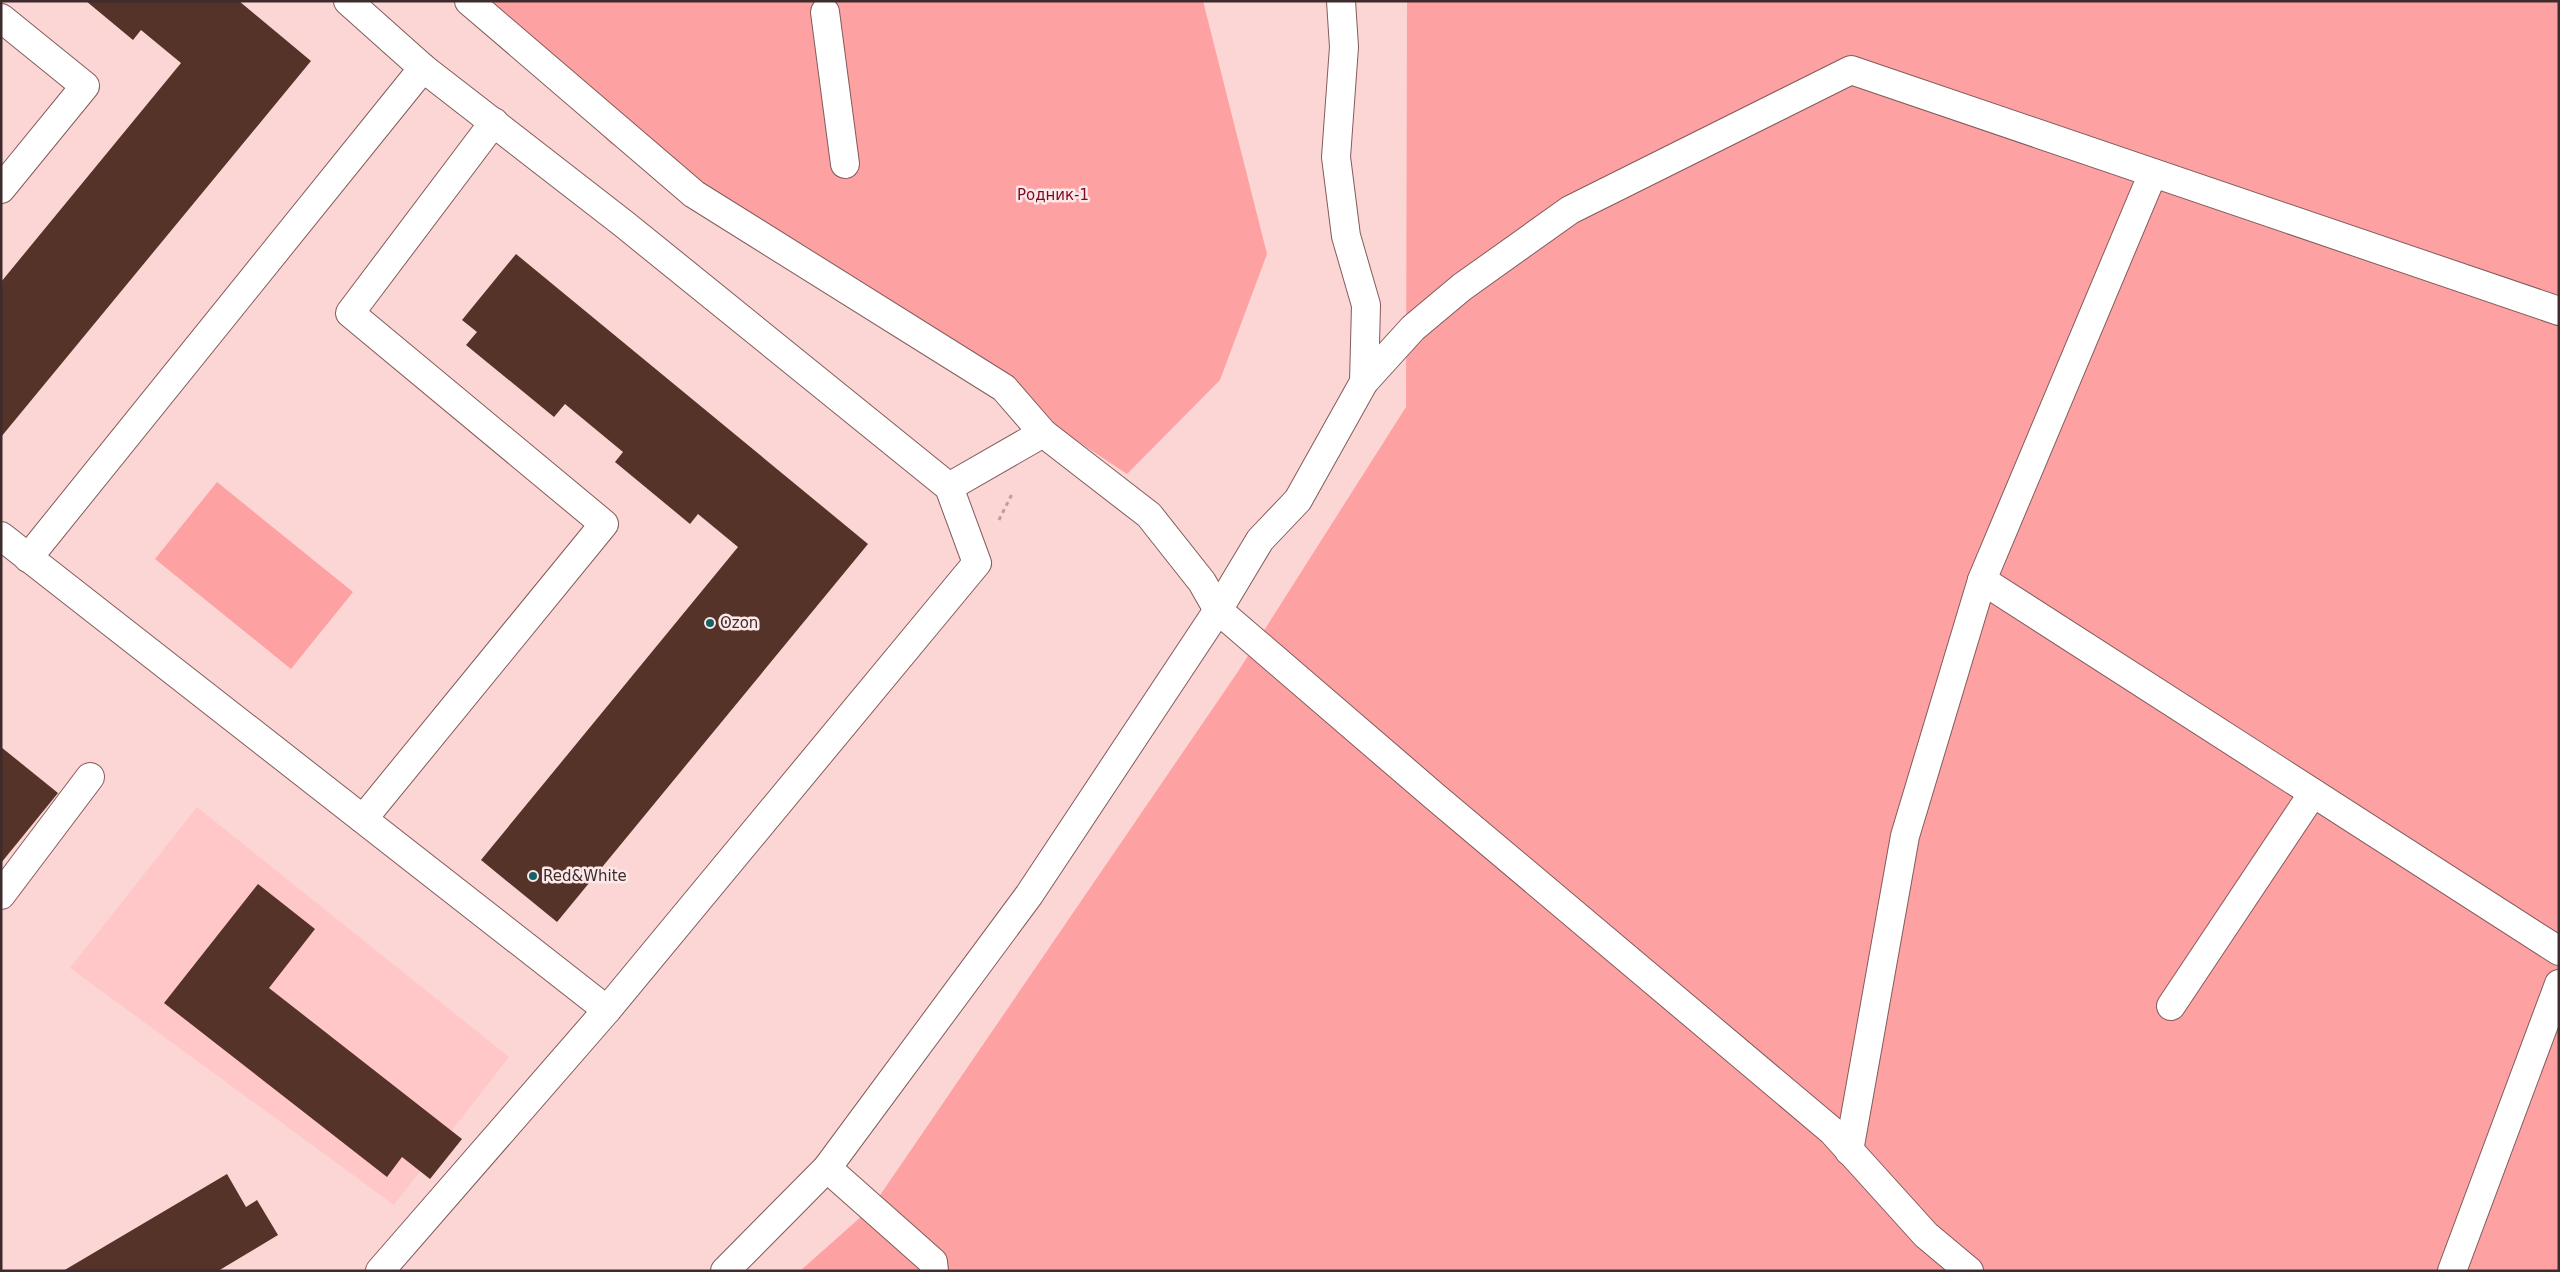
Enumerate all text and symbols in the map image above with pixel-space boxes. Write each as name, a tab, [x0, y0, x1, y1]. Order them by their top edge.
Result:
park label: Родник-1	[1017, 186, 1089, 204]
place label: Ozon	[720, 614, 758, 632]
marker: Ozon	[704, 617, 716, 629]
place label: Red&White	[543, 867, 627, 885]
marker: Red&White	[527, 870, 539, 882]

